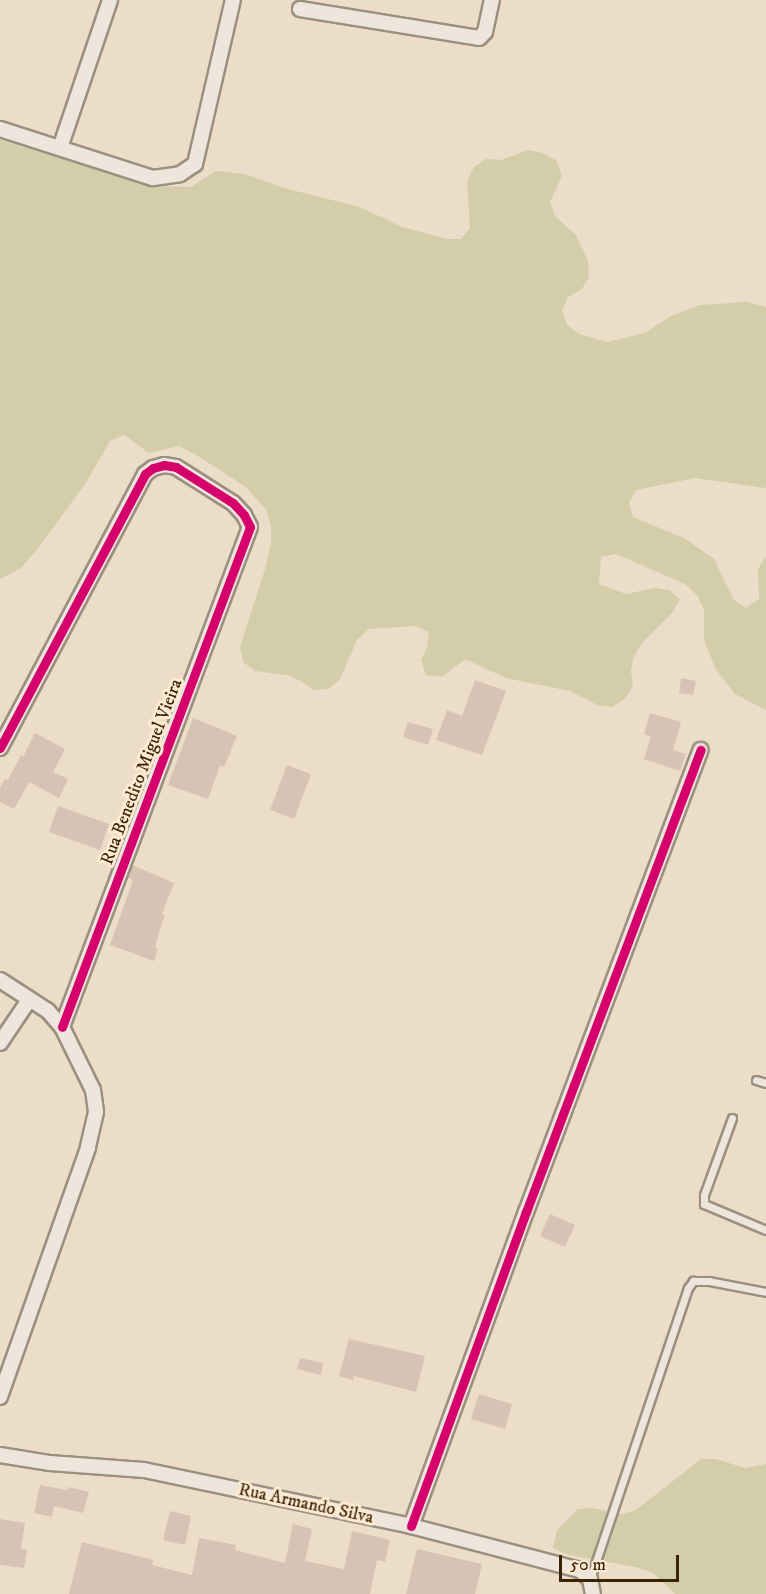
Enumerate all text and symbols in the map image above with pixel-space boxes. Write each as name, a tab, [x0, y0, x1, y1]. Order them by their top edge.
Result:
street label: Rua Benedito Miguel Vieira	[97, 676, 187, 868]
street label: Rua Armando Silva	[237, 1479, 375, 1529]
scale bar	[562, 1543, 682, 1581]
text: 50 m	[570, 1554, 606, 1576]

